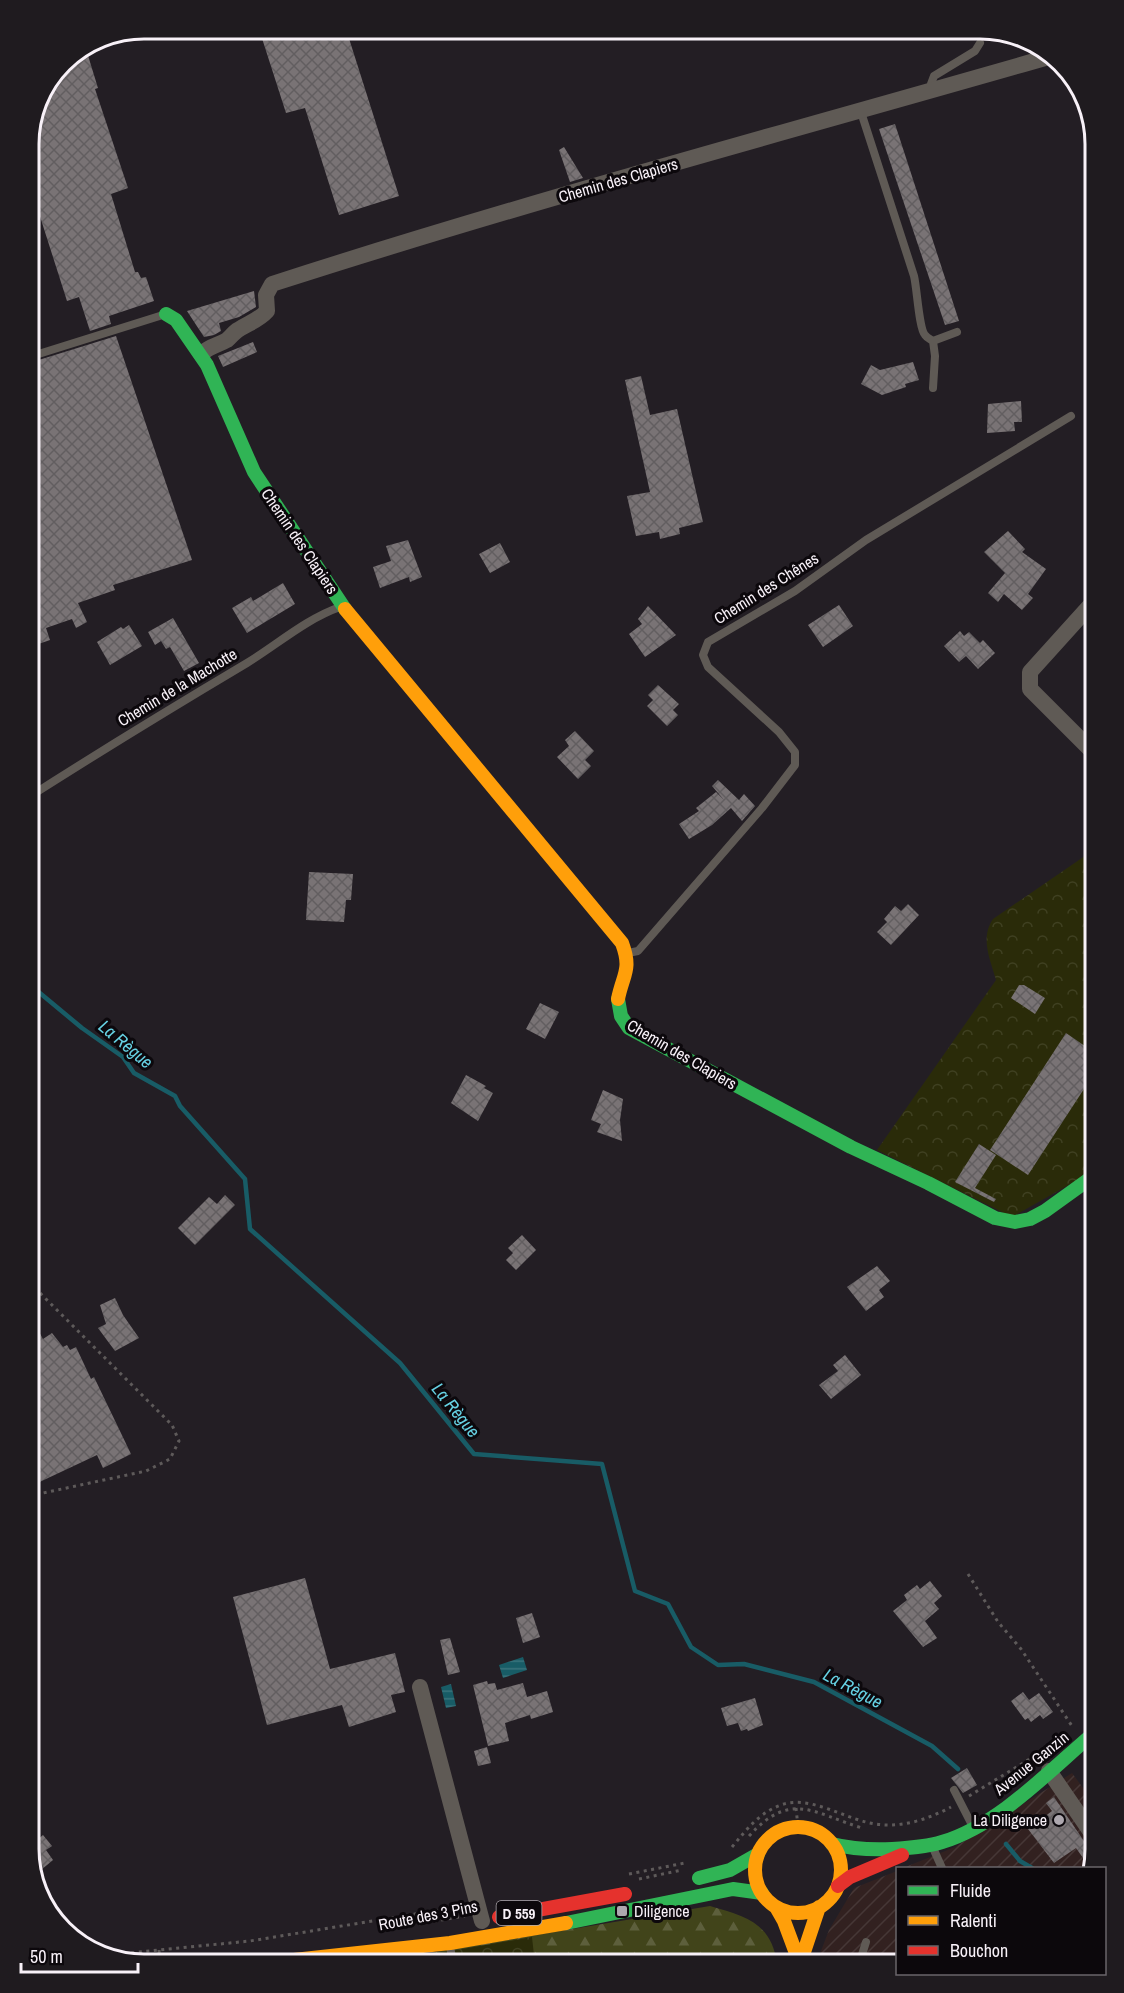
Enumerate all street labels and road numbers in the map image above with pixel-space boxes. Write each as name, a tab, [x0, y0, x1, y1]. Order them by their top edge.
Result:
street label: Chemin des Clapiers	[556, 152, 680, 208]
street label: Chemin des Clapiers	[256, 484, 344, 598]
street label: Chemin des Chênes	[709, 547, 823, 629]
street label: Chemin de la Machotte	[113, 643, 241, 731]
street label: Chemin des Clapiers	[623, 1014, 741, 1094]
street label: Avenue Ganzin	[988, 1726, 1073, 1801]
street label: Route des 3 Pins	[376, 1895, 480, 1935]
road number: D 559	[496, 1901, 542, 1925]

